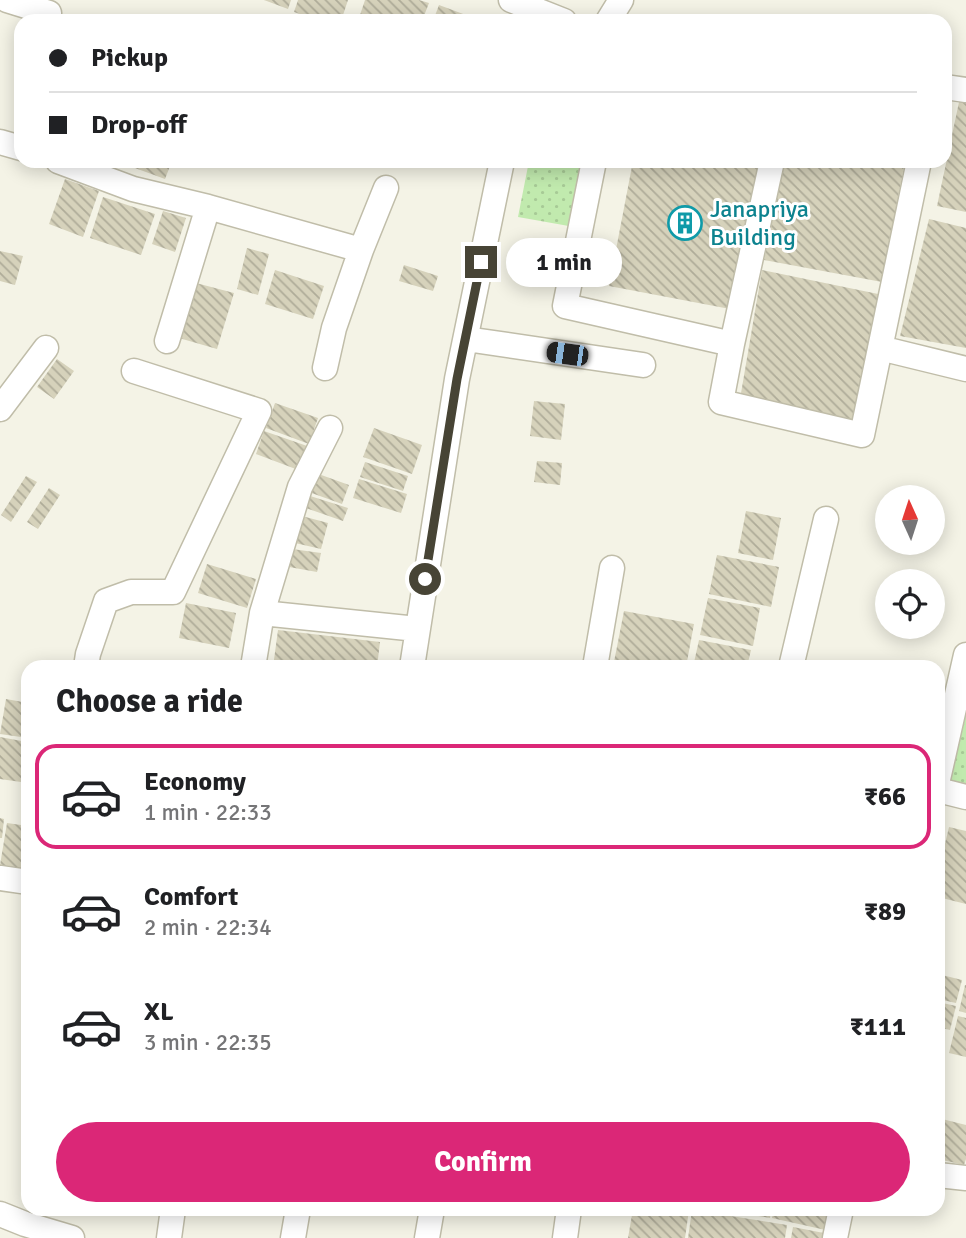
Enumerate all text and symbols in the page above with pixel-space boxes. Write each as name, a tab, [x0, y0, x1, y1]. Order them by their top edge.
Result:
text: Pickup	[91, 42, 168, 74]
text: Drop-off	[91, 109, 187, 141]
place label: Janapriya Building	[710, 194, 809, 252]
building icon: Janapriya Building	[666, 204, 704, 242]
callout: 1 min	[505, 238, 621, 286]
route end	[465, 246, 497, 278]
text: 1 min	[536, 248, 592, 277]
car	[545, 341, 590, 367]
north arrow	[875, 485, 945, 555]
map controls	[875, 485, 945, 639]
route start	[409, 563, 441, 595]
button: locate	[875, 569, 945, 639]
text: Choose a ride	[56, 682, 243, 721]
icon: car	[60, 765, 123, 828]
text: Economy	[144, 766, 246, 798]
text: ₹66	[864, 781, 906, 813]
text: 1 min · 22:33	[144, 798, 272, 827]
icon: car	[60, 880, 123, 943]
text: Comfort	[144, 881, 238, 913]
text: ₹89	[864, 896, 906, 928]
text: 2 min · 22:34	[144, 913, 272, 942]
icon: car	[60, 995, 123, 1058]
text: XL	[144, 996, 174, 1028]
text: ₹111	[850, 1011, 906, 1043]
text: 3 min · 22:35	[144, 1028, 272, 1057]
button: Confirm	[56, 1122, 910, 1202]

